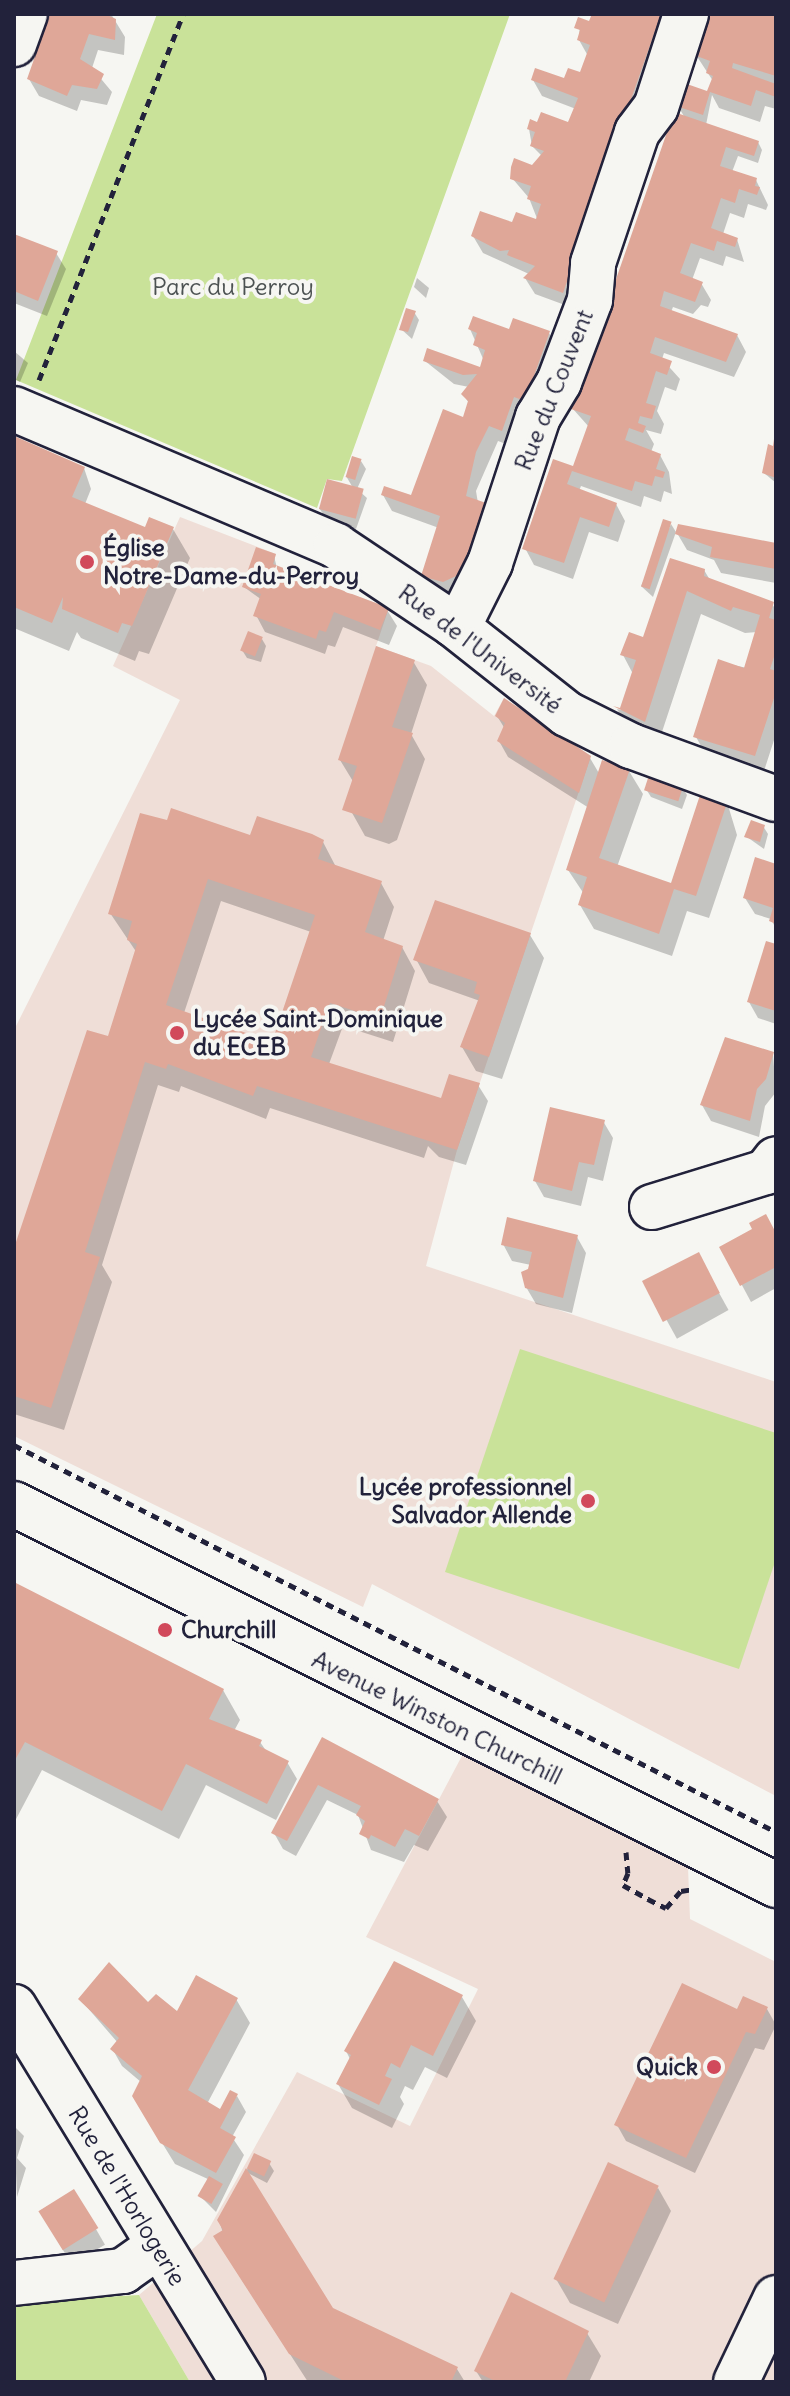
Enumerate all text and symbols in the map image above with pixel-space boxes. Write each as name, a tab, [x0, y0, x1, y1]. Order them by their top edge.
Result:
park label: Parc du Perroy	[152, 273, 314, 301]
street label: Rue du Couvent	[509, 305, 599, 475]
place label: Église Notre-Dame-du-Perroy	[103, 534, 359, 590]
marker: Église Notre-Dame-du-Perroy	[78, 553, 96, 571]
street label: Rue de l'Université	[393, 578, 567, 720]
place label: Lycée Saint-Dominique du ECEB	[193, 1005, 443, 1061]
marker: Lycée Saint-Dominique du ECEB	[168, 1024, 186, 1042]
place label: Lycée professionnel Salvador Allende	[359, 1473, 572, 1529]
marker: Lycée professionnel Salvador Allende	[579, 1492, 597, 1510]
place label: Churchill	[181, 1616, 276, 1644]
marker: Churchill	[156, 1621, 174, 1639]
street label: Avenue Winston Churchill	[307, 1645, 567, 1791]
place label: Quick	[636, 2053, 698, 2081]
marker: Quick	[705, 2058, 723, 2076]
street label: Rue de l'Horlogerie	[62, 2101, 192, 2291]

